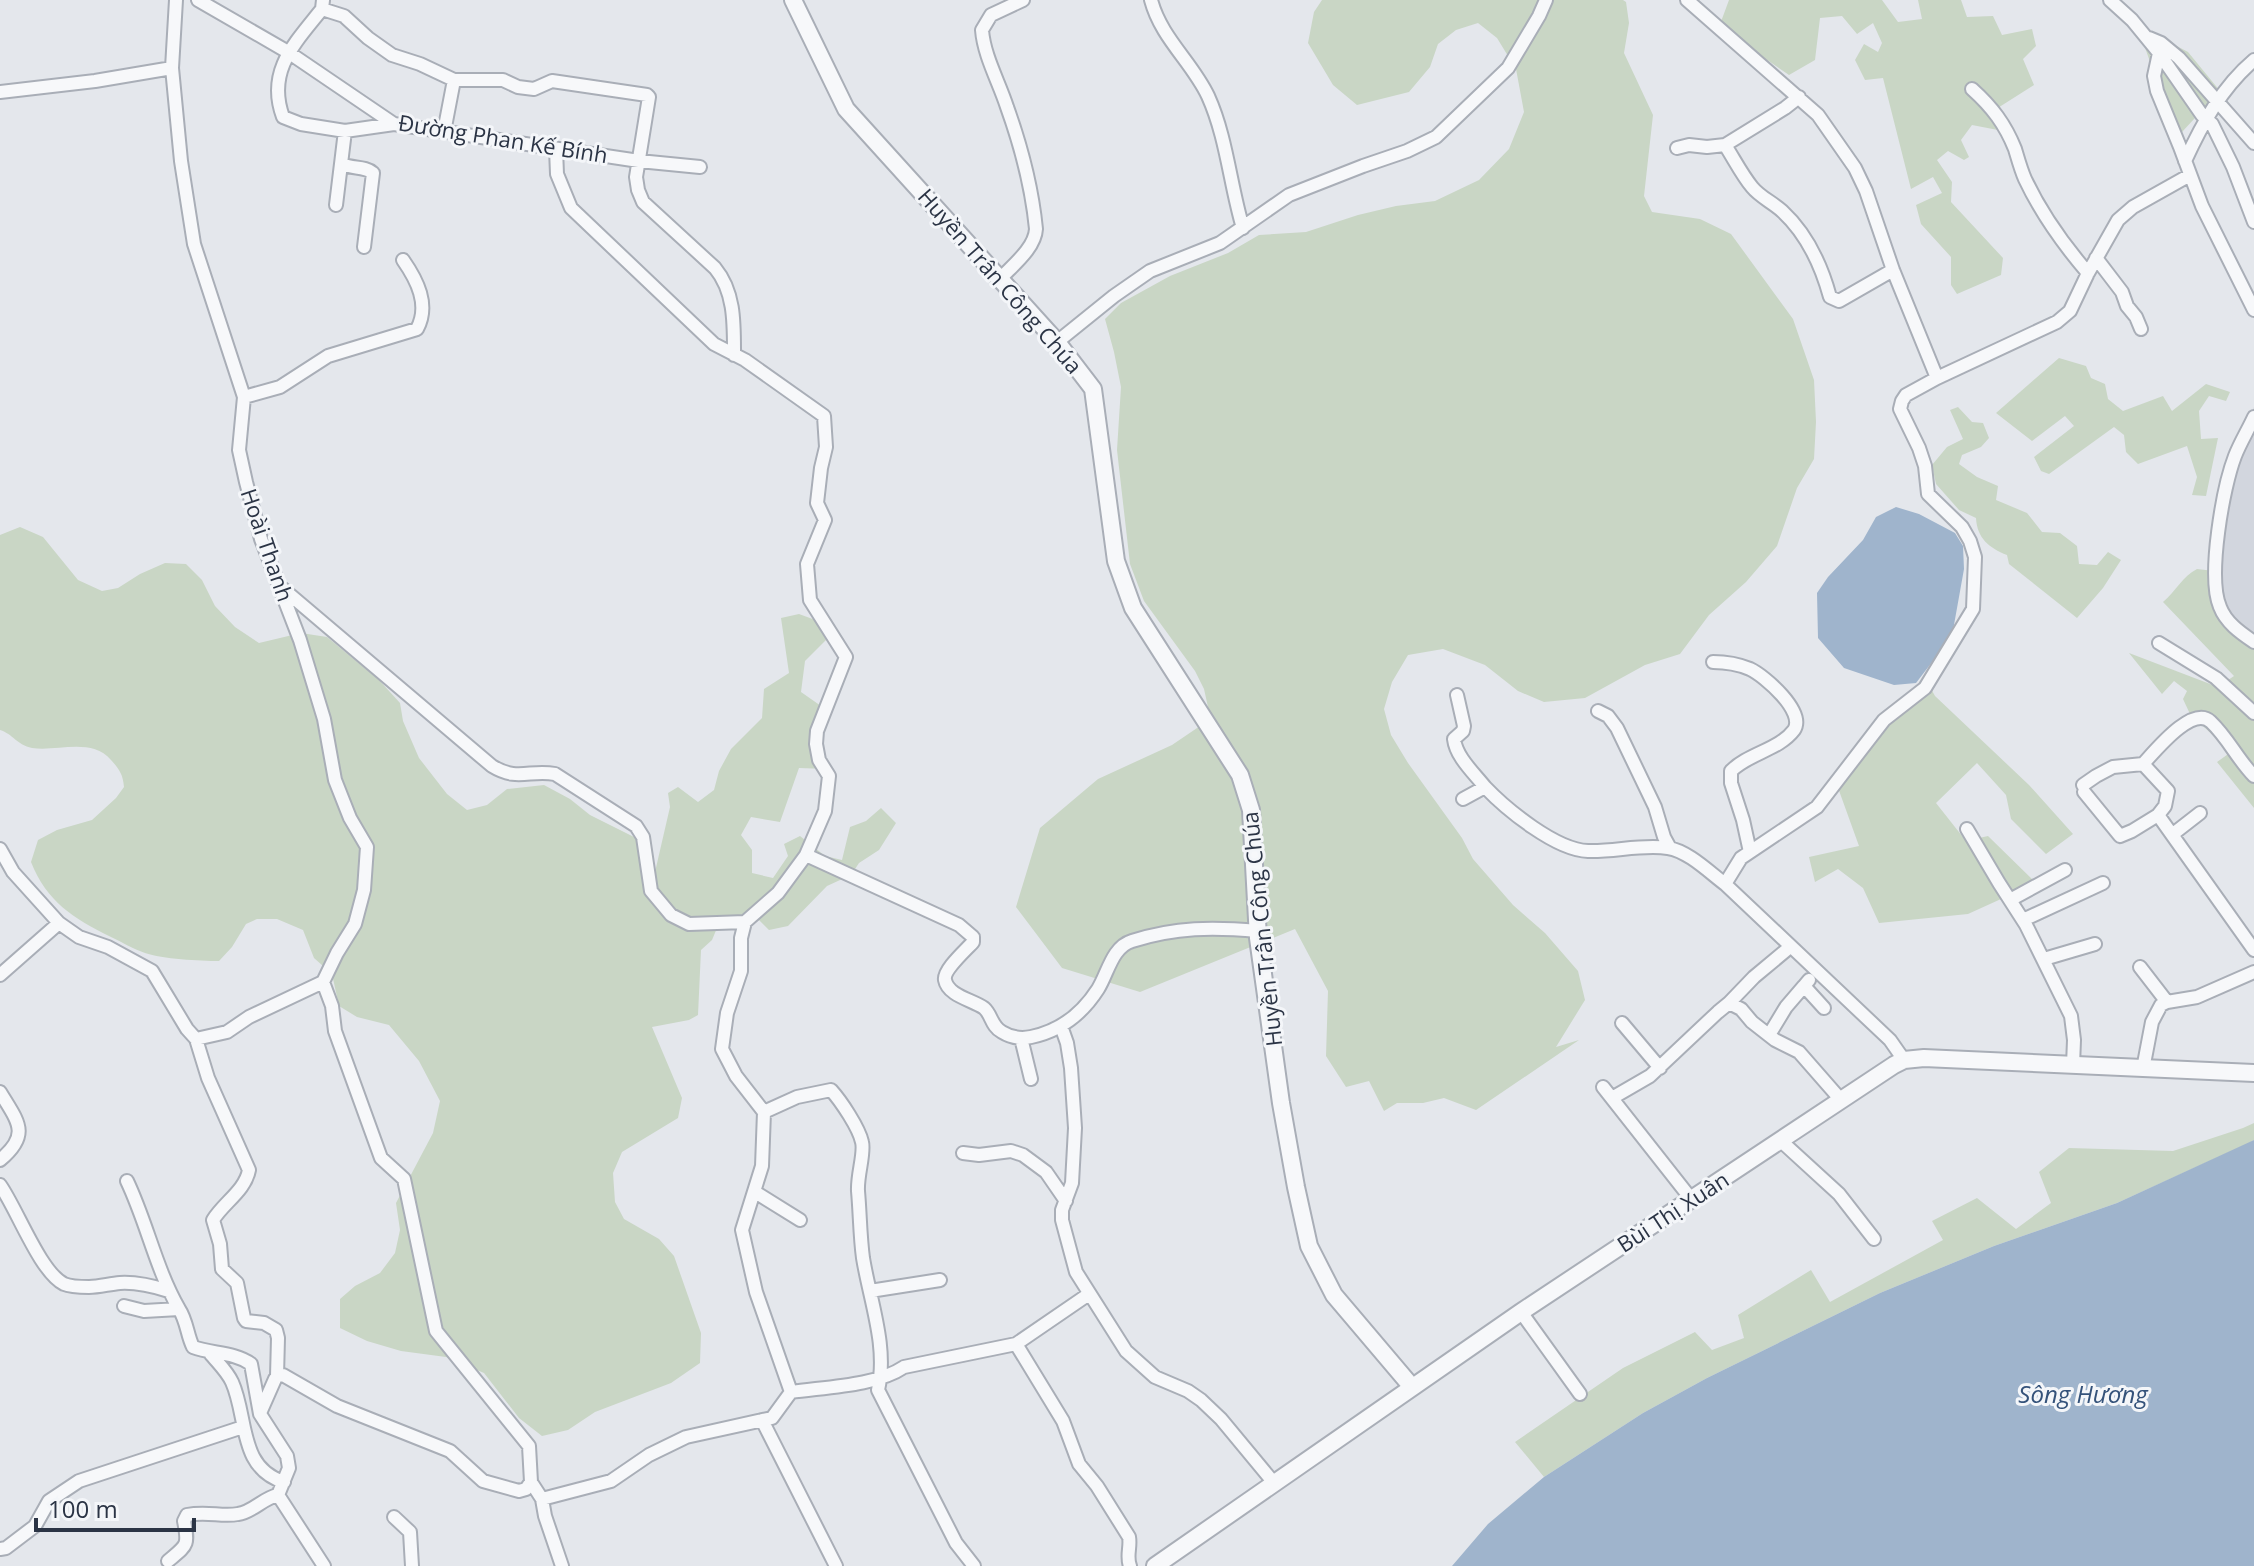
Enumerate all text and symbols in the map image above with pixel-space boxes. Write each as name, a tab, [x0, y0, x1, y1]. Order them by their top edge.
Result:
street label: Đường Phan Kế Bính	[396, 107, 610, 169]
street label: Huyền Trân Công Chúa	[912, 181, 1090, 379]
street label: Hoài Thanh	[235, 484, 301, 605]
street label: Huyền Trân Công Chúa	[1234, 810, 1288, 1048]
street label: Bùi Thị Xuân	[1611, 1164, 1734, 1259]
water label: Sông Hương	[2018, 1377, 2149, 1410]
scale bar	[36, 1482, 194, 1532]
text: 100 m	[48, 1492, 118, 1525]

